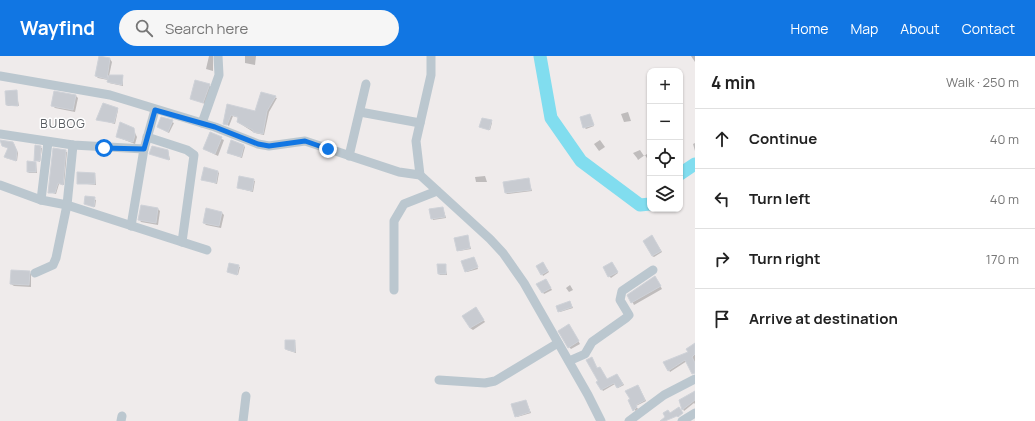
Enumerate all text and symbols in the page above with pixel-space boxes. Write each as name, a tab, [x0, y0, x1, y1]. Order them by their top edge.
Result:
search box	[119, 10, 399, 46]
text: Wayfind	[20, 15, 95, 41]
icon: search	[133, 17, 155, 39]
text: Search here	[165, 18, 248, 39]
text: Home	[791, 19, 828, 38]
text: Map	[850, 19, 878, 38]
text: About	[900, 19, 940, 38]
text: Contact	[962, 19, 1015, 38]
map controls	[647, 68, 683, 212]
button: +	[647, 68, 683, 104]
text: 4 min	[711, 71, 755, 94]
text: Walk · 250 m	[946, 73, 1019, 91]
button: −	[647, 104, 683, 140]
district label: BUBOG	[40, 115, 86, 132]
icon: ahead	[711, 128, 733, 150]
text: Continue	[749, 128, 817, 149]
text: 40 m	[990, 130, 1019, 148]
route start	[95, 139, 113, 157]
route end	[319, 140, 337, 158]
button: locate	[647, 140, 683, 176]
button: layers	[647, 176, 683, 212]
icon: left	[711, 188, 733, 210]
text: Turn left	[749, 188, 811, 209]
text: 40 m	[990, 190, 1019, 208]
icon: right	[711, 248, 733, 270]
text: Turn right	[749, 248, 820, 269]
text: 170 m	[986, 250, 1019, 268]
icon: arrive	[711, 308, 733, 330]
text: Arrive at destination	[749, 308, 898, 329]

